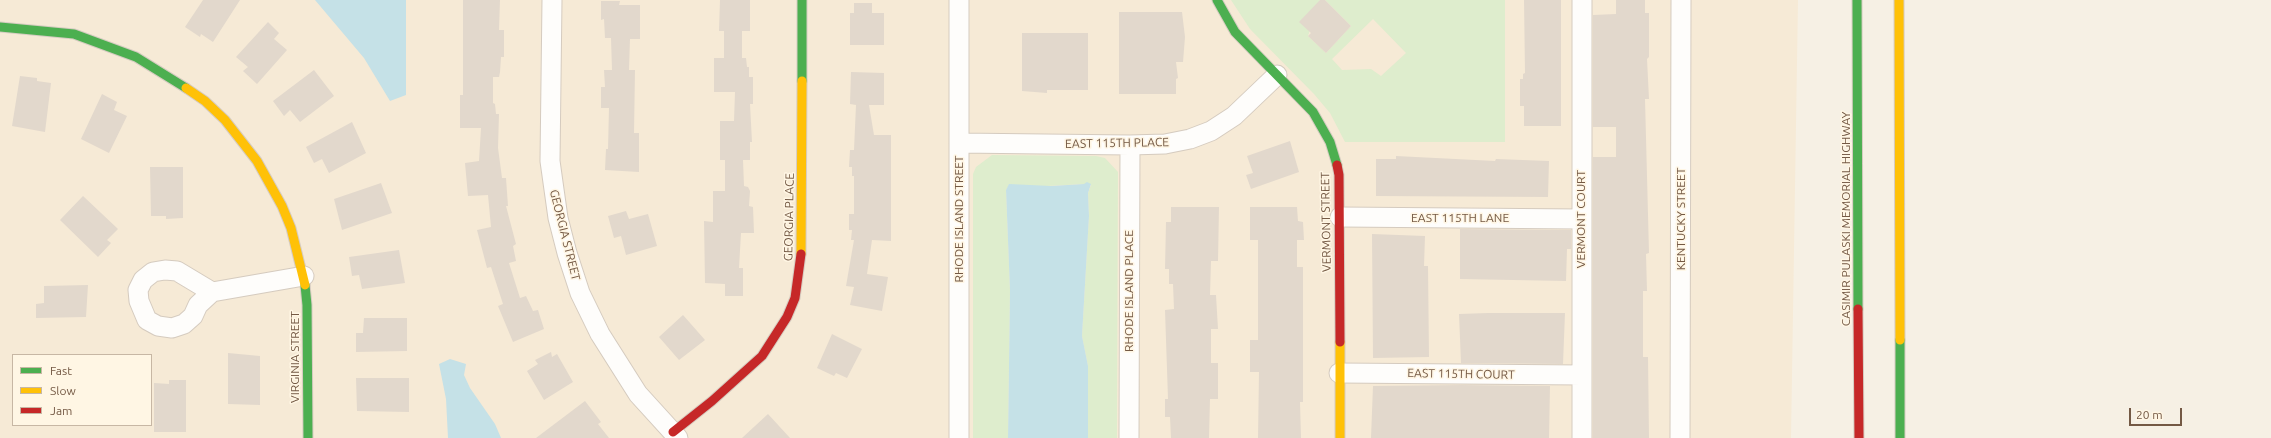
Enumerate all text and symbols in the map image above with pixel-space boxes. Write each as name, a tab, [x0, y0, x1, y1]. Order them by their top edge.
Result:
street label: CASIMIR PULASKI MEMORIAL HIGHWAY	[1839, 112, 1853, 326]
street label: EAST 115TH PLACE	[1065, 135, 1169, 151]
street label: RHODE ISLAND STREET	[952, 155, 966, 283]
street label: KENTUCKY STREET	[1674, 168, 1688, 270]
street label: VERMONT COURT	[1574, 170, 1588, 268]
street label: VERMONT STREET	[1318, 172, 1334, 272]
street label: GEORGIA PLACE	[781, 173, 797, 261]
street label: GEORGIA STREET	[547, 188, 583, 282]
street label: EAST 115TH LANE	[1411, 211, 1509, 225]
street label: RHODE ISLAND PLACE	[1122, 230, 1136, 352]
street label: VIRGINIA STREET	[288, 311, 302, 403]
legend	[12, 354, 152, 426]
text: Fast	[50, 364, 72, 377]
street label: EAST 115TH COURT	[1407, 366, 1515, 382]
text: Slow	[50, 384, 76, 397]
scale bar	[2131, 400, 2184, 426]
text: Jam	[50, 404, 72, 417]
text: 20 m	[2136, 408, 2163, 421]

